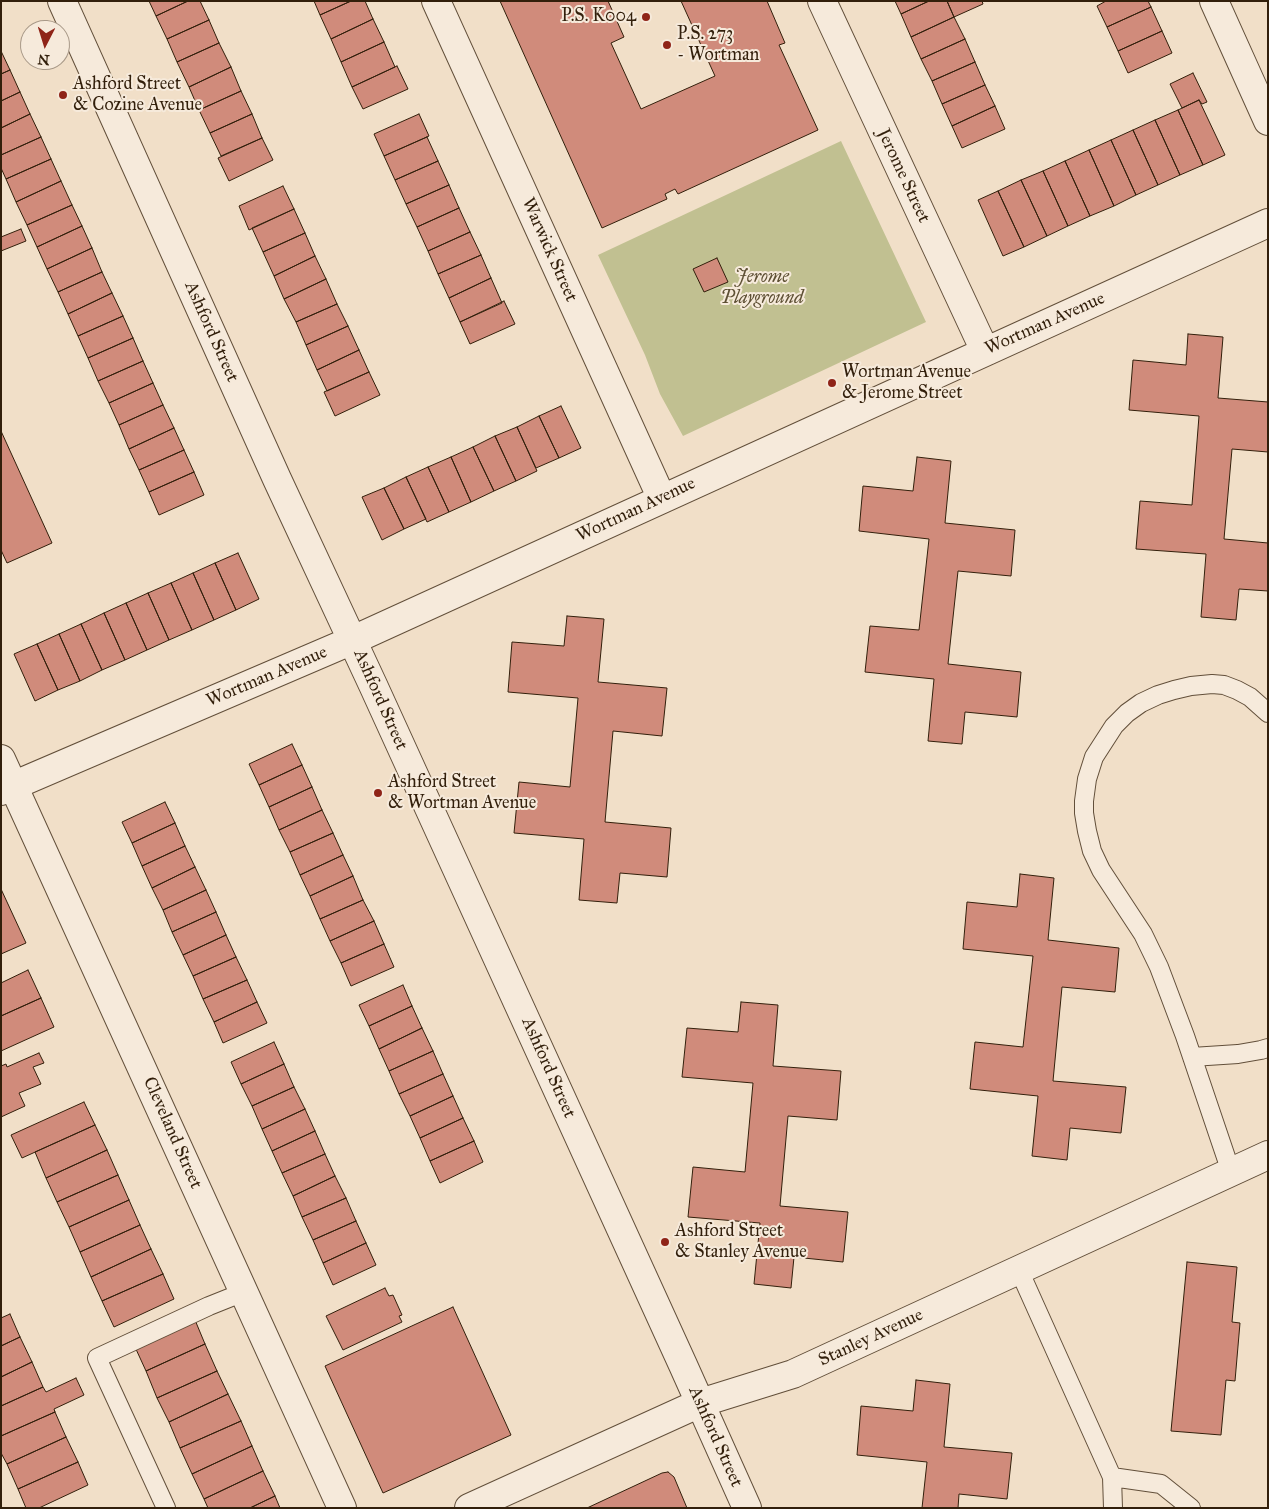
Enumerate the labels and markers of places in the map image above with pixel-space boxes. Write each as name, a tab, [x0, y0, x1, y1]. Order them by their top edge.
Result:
place label: P.S. K004	[561, 6, 636, 28]
marker: P.S. K004	[640, 11, 652, 23]
place label: P.S. 273 - Wortman	[677, 24, 759, 66]
marker: P.S. 273 - Wortman	[661, 39, 673, 51]
place label: Ashford Street & Cozine Avenue	[73, 74, 202, 116]
marker: Ashford Street & Cozine Avenue	[57, 89, 69, 101]
place label: Wortman Avenue & Jerome Street	[842, 362, 971, 404]
marker: Wortman Avenue & Jerome Street	[826, 377, 838, 389]
place label: Ashford Street & Wortman Avenue	[388, 772, 536, 814]
marker: Ashford Street & Wortman Avenue	[372, 787, 384, 799]
place label: Ashford Street & Stanley Avenue	[675, 1221, 807, 1264]
marker: Ashford Street & Stanley Avenue	[659, 1236, 671, 1248]

